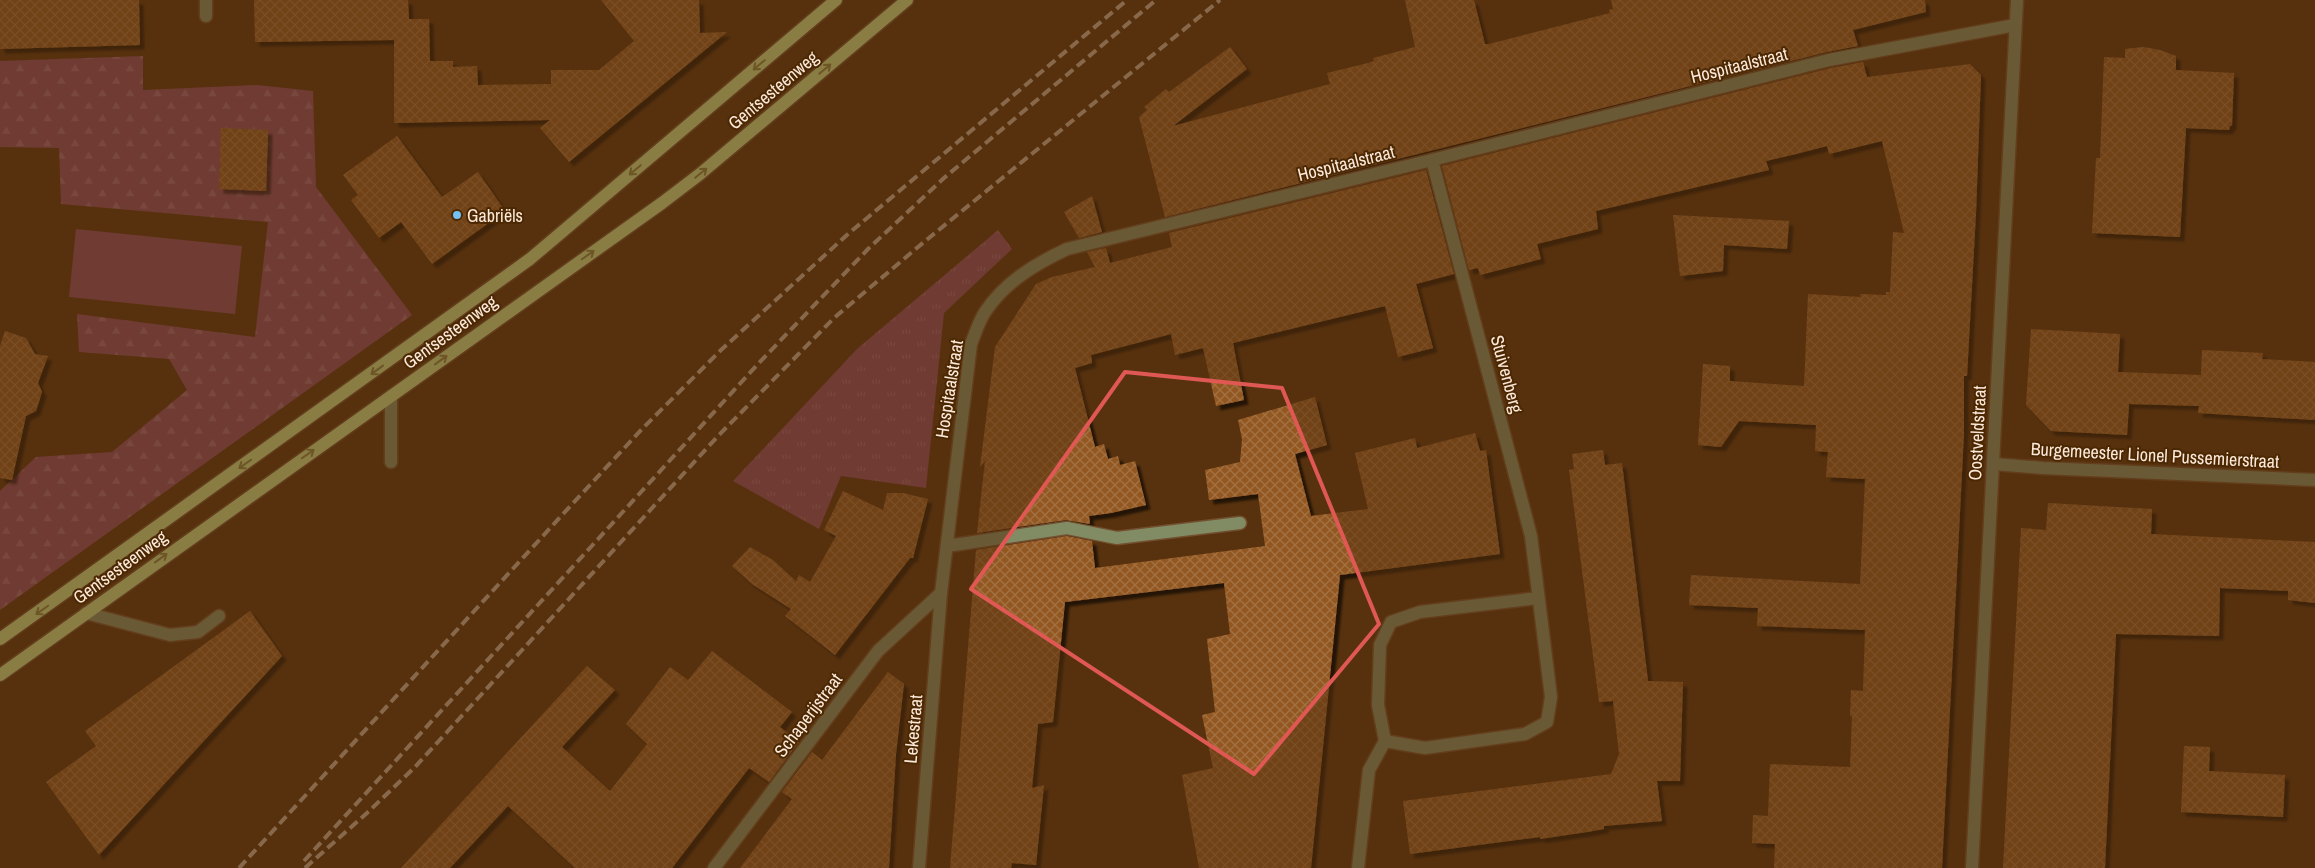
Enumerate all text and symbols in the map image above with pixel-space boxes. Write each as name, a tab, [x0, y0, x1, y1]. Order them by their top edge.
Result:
street label: Hospitaalstraat	[1688, 41, 1790, 89]
street label: Gentsesteenweg	[723, 44, 824, 135]
one-way arrow	[753, 60, 766, 71]
one-way arrow	[819, 63, 832, 74]
street label: Hospitaalstraat	[1295, 139, 1397, 187]
one-way arrow	[629, 165, 642, 176]
one-way arrow	[694, 168, 707, 179]
place label: Gabriëls	[467, 203, 523, 228]
marker: Gabriëls	[451, 209, 463, 221]
one-way arrow	[581, 250, 595, 260]
street label: Gentsesteenweg	[398, 289, 503, 375]
street label: Stuivenberg	[1485, 332, 1530, 416]
street label: Hospitaalstraat	[929, 338, 969, 440]
one-way arrow	[434, 355, 448, 365]
one-way arrow	[370, 365, 384, 375]
street label: Oostveldstraat	[1962, 385, 1992, 481]
street label: Burgemeester Lionel Pussemierstraat	[2030, 436, 2280, 474]
one-way arrow	[301, 449, 315, 459]
one-way arrow	[239, 459, 253, 470]
street label: Gentsesteenweg	[68, 524, 173, 610]
one-way arrow	[154, 553, 168, 563]
one-way arrow	[36, 604, 49, 615]
street label: Schaperijstraat	[768, 668, 848, 762]
street label: Lekestraat	[898, 694, 928, 764]

